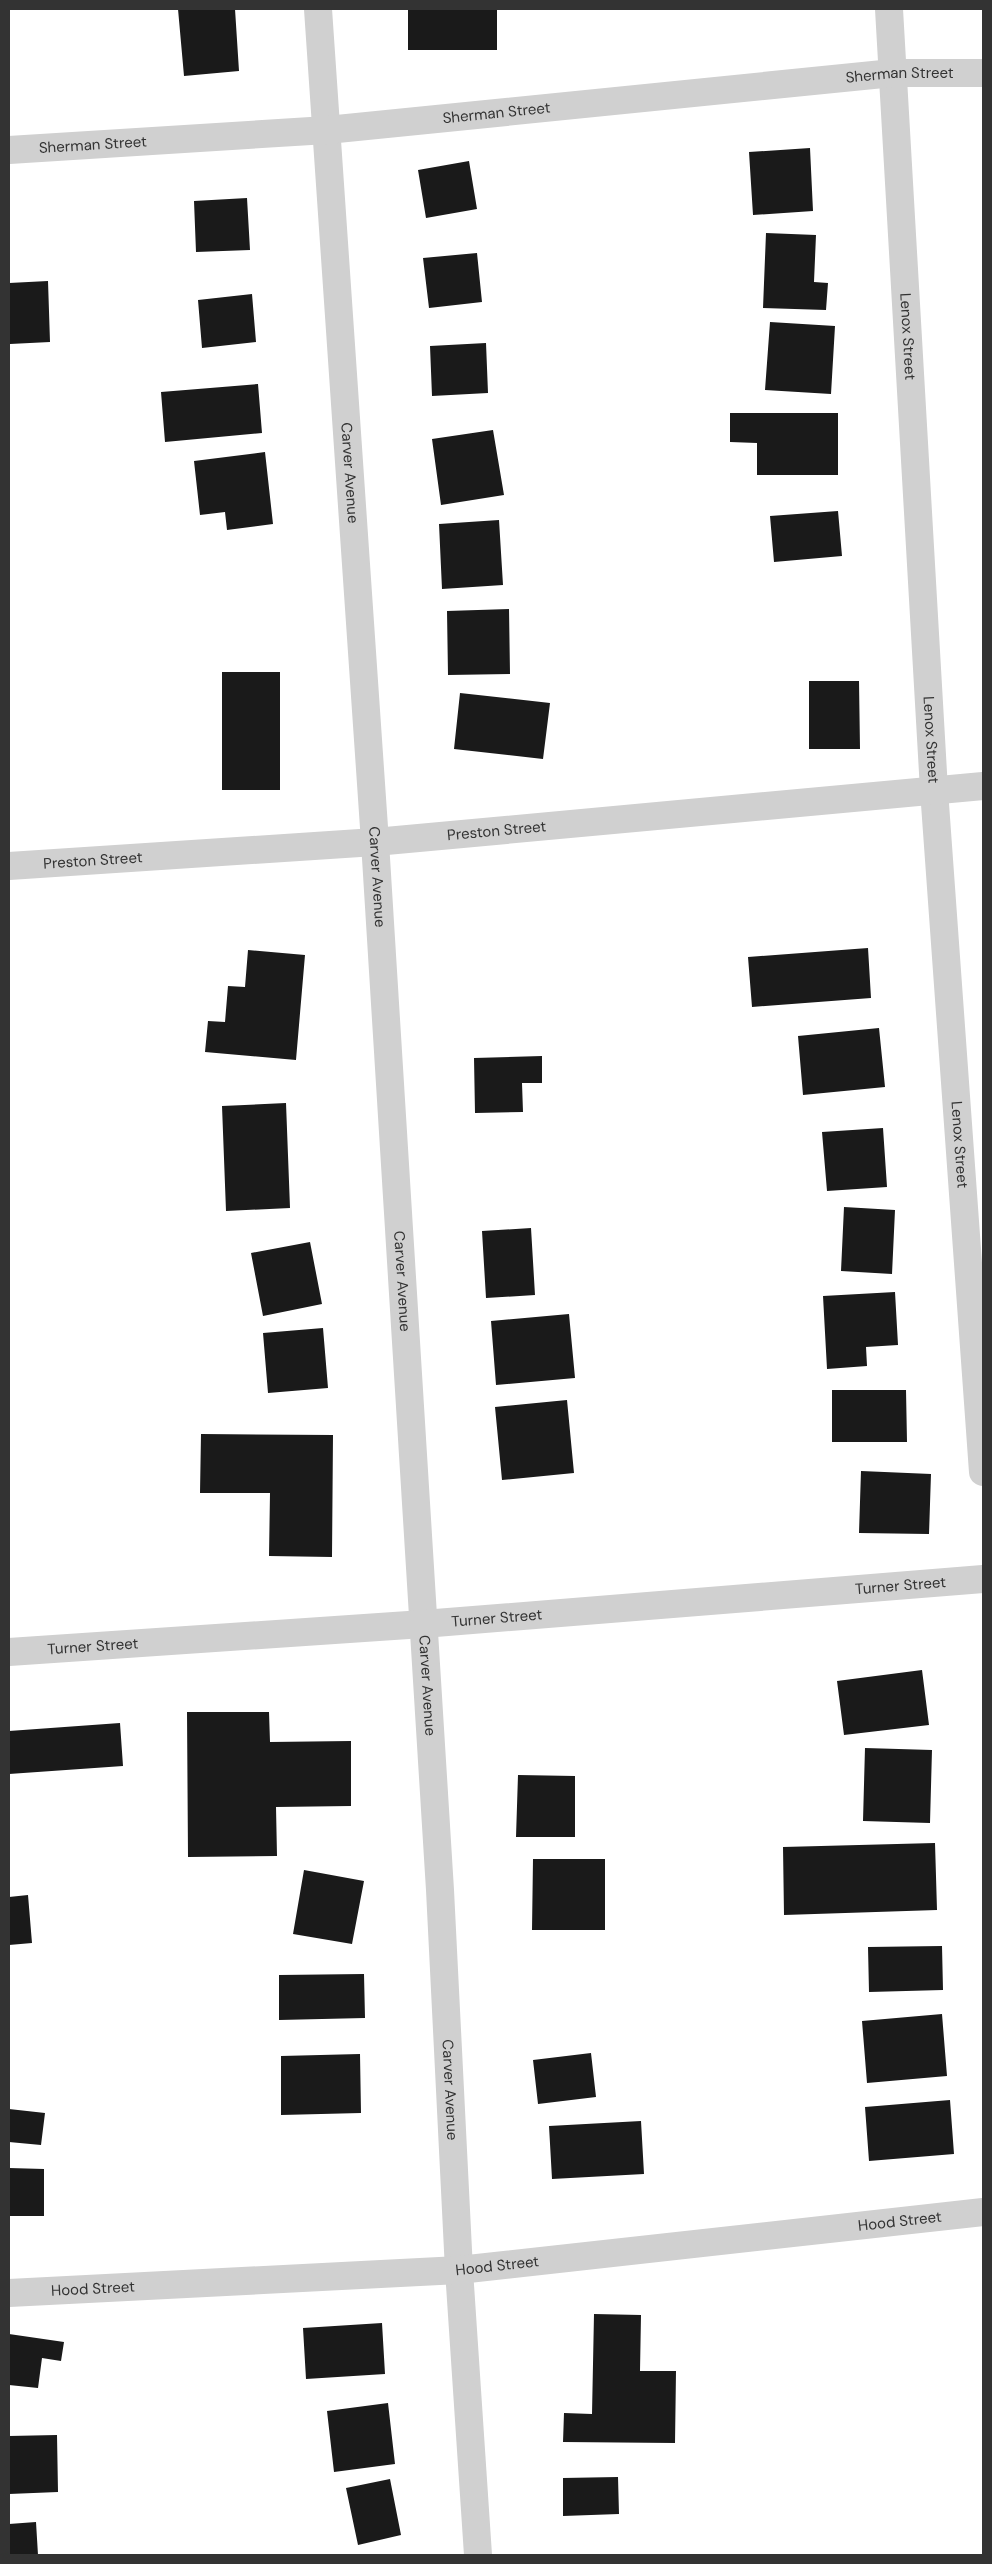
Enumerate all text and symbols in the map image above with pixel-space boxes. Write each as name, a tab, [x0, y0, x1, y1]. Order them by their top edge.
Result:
street label: Sherman Street	[845, 63, 954, 88]
street label: Sherman Street	[442, 98, 551, 128]
street label: Sherman Street	[38, 131, 148, 158]
street label: Lenox Street	[895, 292, 920, 381]
street label: Carver Avenue	[336, 422, 363, 524]
street label: Lenox Street	[919, 696, 944, 784]
street label: Preston Street	[446, 816, 547, 845]
street label: Carver Avenue	[364, 826, 390, 928]
street label: Preston Street	[43, 847, 143, 874]
street label: Lenox Street	[946, 1101, 973, 1189]
street label: Carver Avenue	[389, 1230, 415, 1332]
street label: Turner Street	[854, 1572, 947, 1599]
street label: Turner Street	[451, 1604, 543, 1632]
street label: Turner Street	[47, 1633, 139, 1659]
street label: Carver Avenue	[414, 1634, 440, 1737]
street label: Carver Avenue	[437, 2039, 463, 2141]
street label: Hood Street	[857, 2207, 943, 2236]
street label: Hood Street	[454, 2251, 540, 2280]
street label: Hood Street	[50, 2277, 135, 2301]

